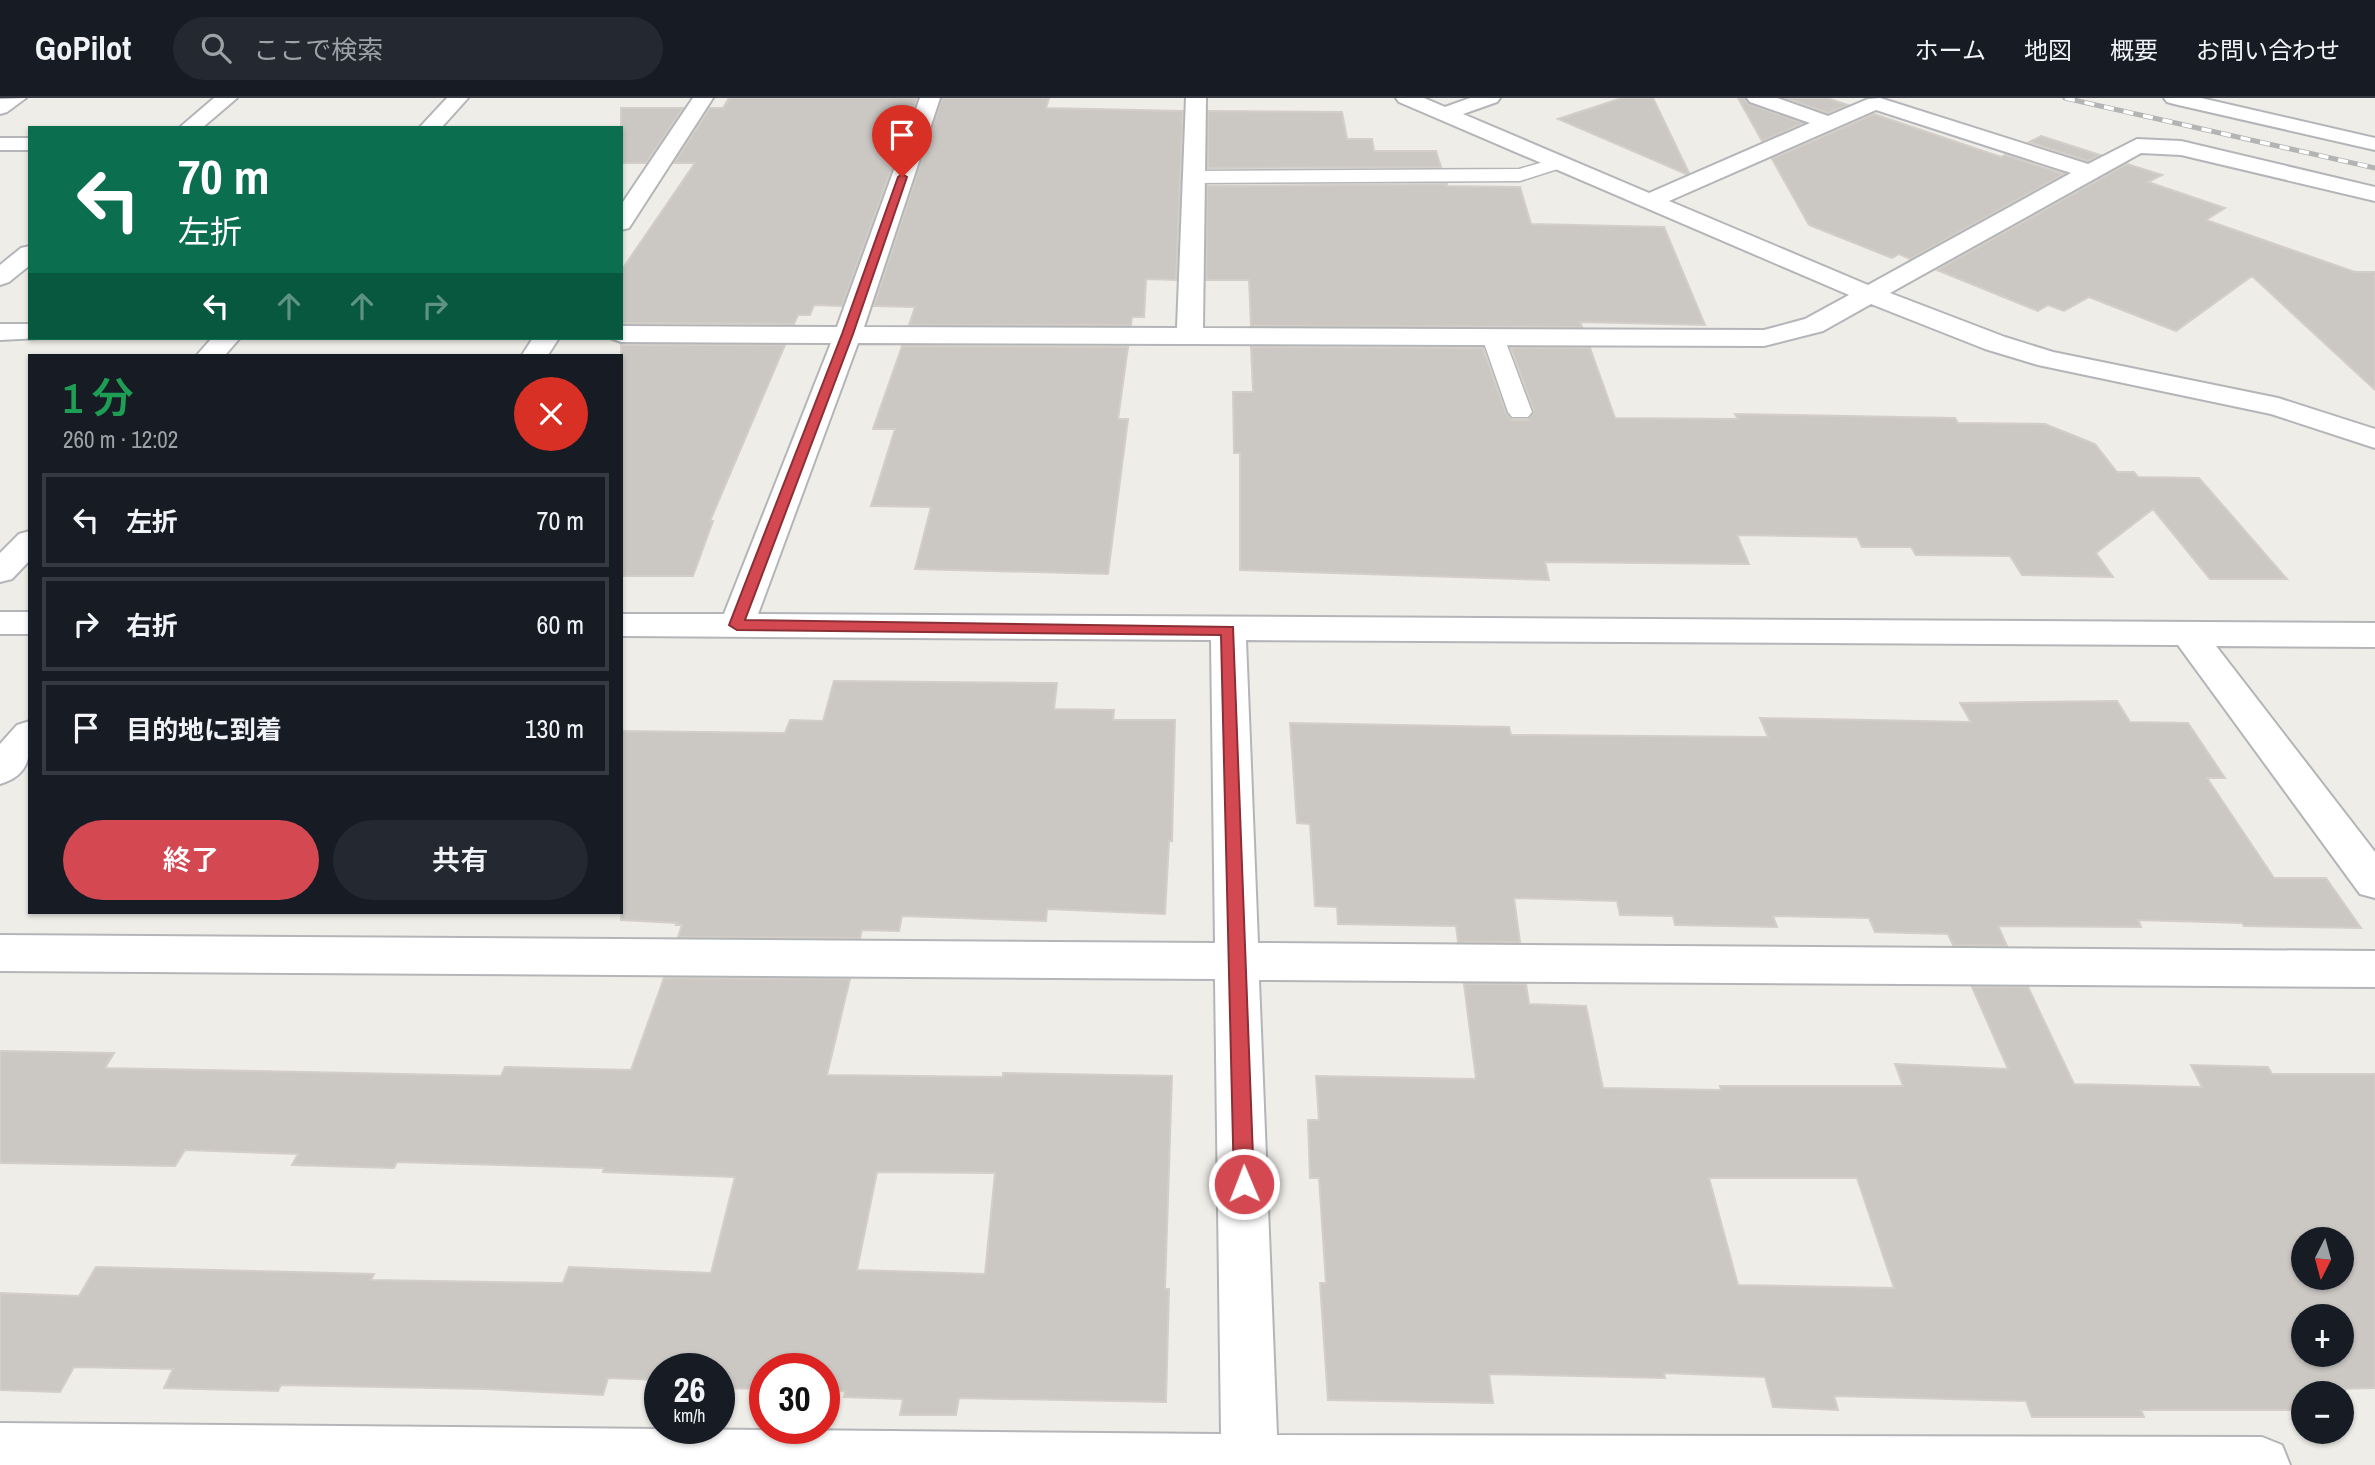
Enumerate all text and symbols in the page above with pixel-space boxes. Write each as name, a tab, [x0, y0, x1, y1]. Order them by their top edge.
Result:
search box	[173, 17, 663, 80]
text: GoPilot	[35, 26, 131, 70]
icon: search	[197, 29, 235, 67]
text: ここで検索	[253, 32, 383, 67]
text: ホーム	[1915, 34, 1986, 66]
text: 地図	[2024, 34, 2072, 66]
text: 概要	[2110, 34, 2158, 66]
text: お問い合わせ	[2196, 34, 2340, 66]
pin	[872, 105, 932, 177]
icon: arrive	[883, 116, 921, 154]
text: 70 m	[178, 143, 270, 209]
icon: left	[63, 154, 154, 245]
text: 左折	[178, 210, 242, 253]
icon: left	[197, 287, 235, 325]
icon: ahead	[270, 287, 308, 325]
icon: ahead	[343, 287, 381, 325]
icon: right	[416, 287, 454, 325]
text: 1 分	[63, 370, 134, 426]
button: close	[514, 377, 588, 451]
text: 260 m · 12:02	[63, 424, 178, 455]
icon: left	[67, 501, 105, 539]
text: 70 m	[537, 503, 584, 538]
text: 左折	[126, 504, 178, 539]
icon: right	[67, 605, 105, 643]
text: 60 m	[537, 607, 584, 642]
text: 右折	[126, 608, 178, 643]
icon: arrive	[67, 709, 105, 747]
text: 130 m	[525, 711, 584, 746]
text: 目的地に到着	[126, 712, 282, 747]
button: 終了	[63, 820, 319, 900]
button: 共有	[333, 820, 588, 900]
position arrow	[1207, 1147, 1281, 1221]
north arrow	[2291, 1227, 2354, 1290]
map controls	[2291, 1227, 2354, 1444]
button: +	[2291, 1304, 2354, 1367]
speed limit sign: 30	[749, 1353, 840, 1444]
text: 26	[674, 1366, 705, 1413]
button: −	[2291, 1381, 2354, 1444]
text: km/h	[674, 1403, 706, 1428]

